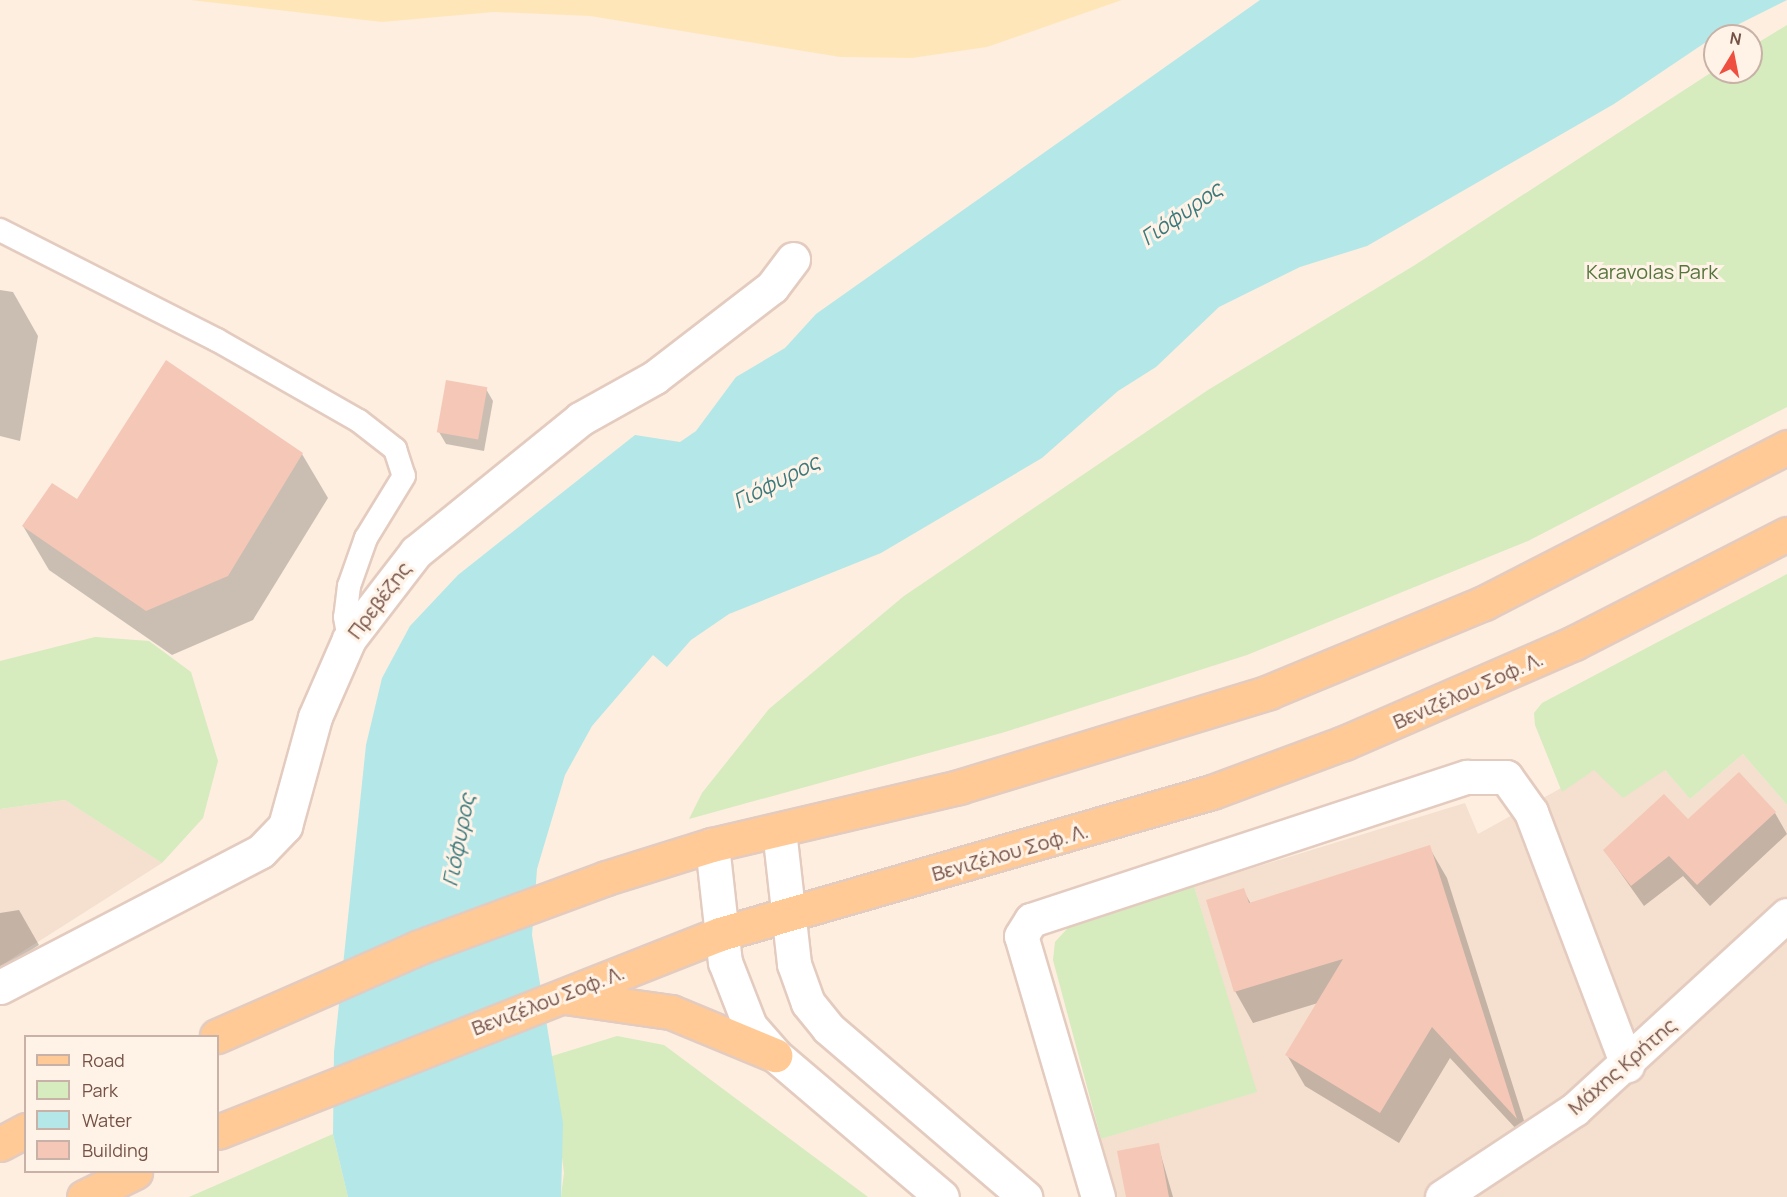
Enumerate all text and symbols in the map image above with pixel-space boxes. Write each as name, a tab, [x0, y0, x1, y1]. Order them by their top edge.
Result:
north arrow	[1703, 24, 1763, 84]
text: N	[1728, 26, 1743, 50]
water label: Γιόφυρος	[1135, 176, 1227, 250]
park label: Karavolas Park	[1586, 259, 1718, 283]
water label: Γιόφυρος	[729, 449, 823, 513]
street label: Πρεβέζης	[342, 557, 416, 643]
street label: Βενιζέλου Σοφ. Λ.	[1389, 646, 1547, 734]
water label: Γιόφυρος	[437, 792, 479, 888]
street label: Βενιζέλου Σοφ. Λ.	[929, 818, 1091, 886]
street label: Βενιζέλου Σοφ. Λ.	[468, 960, 628, 1040]
street label: Μάχης Κρήτης	[1563, 1013, 1681, 1119]
legend	[24, 1035, 219, 1173]
text: Road	[82, 1048, 125, 1072]
text: Park	[82, 1078, 118, 1102]
text: Water	[82, 1108, 132, 1132]
text: Building	[82, 1138, 148, 1162]

